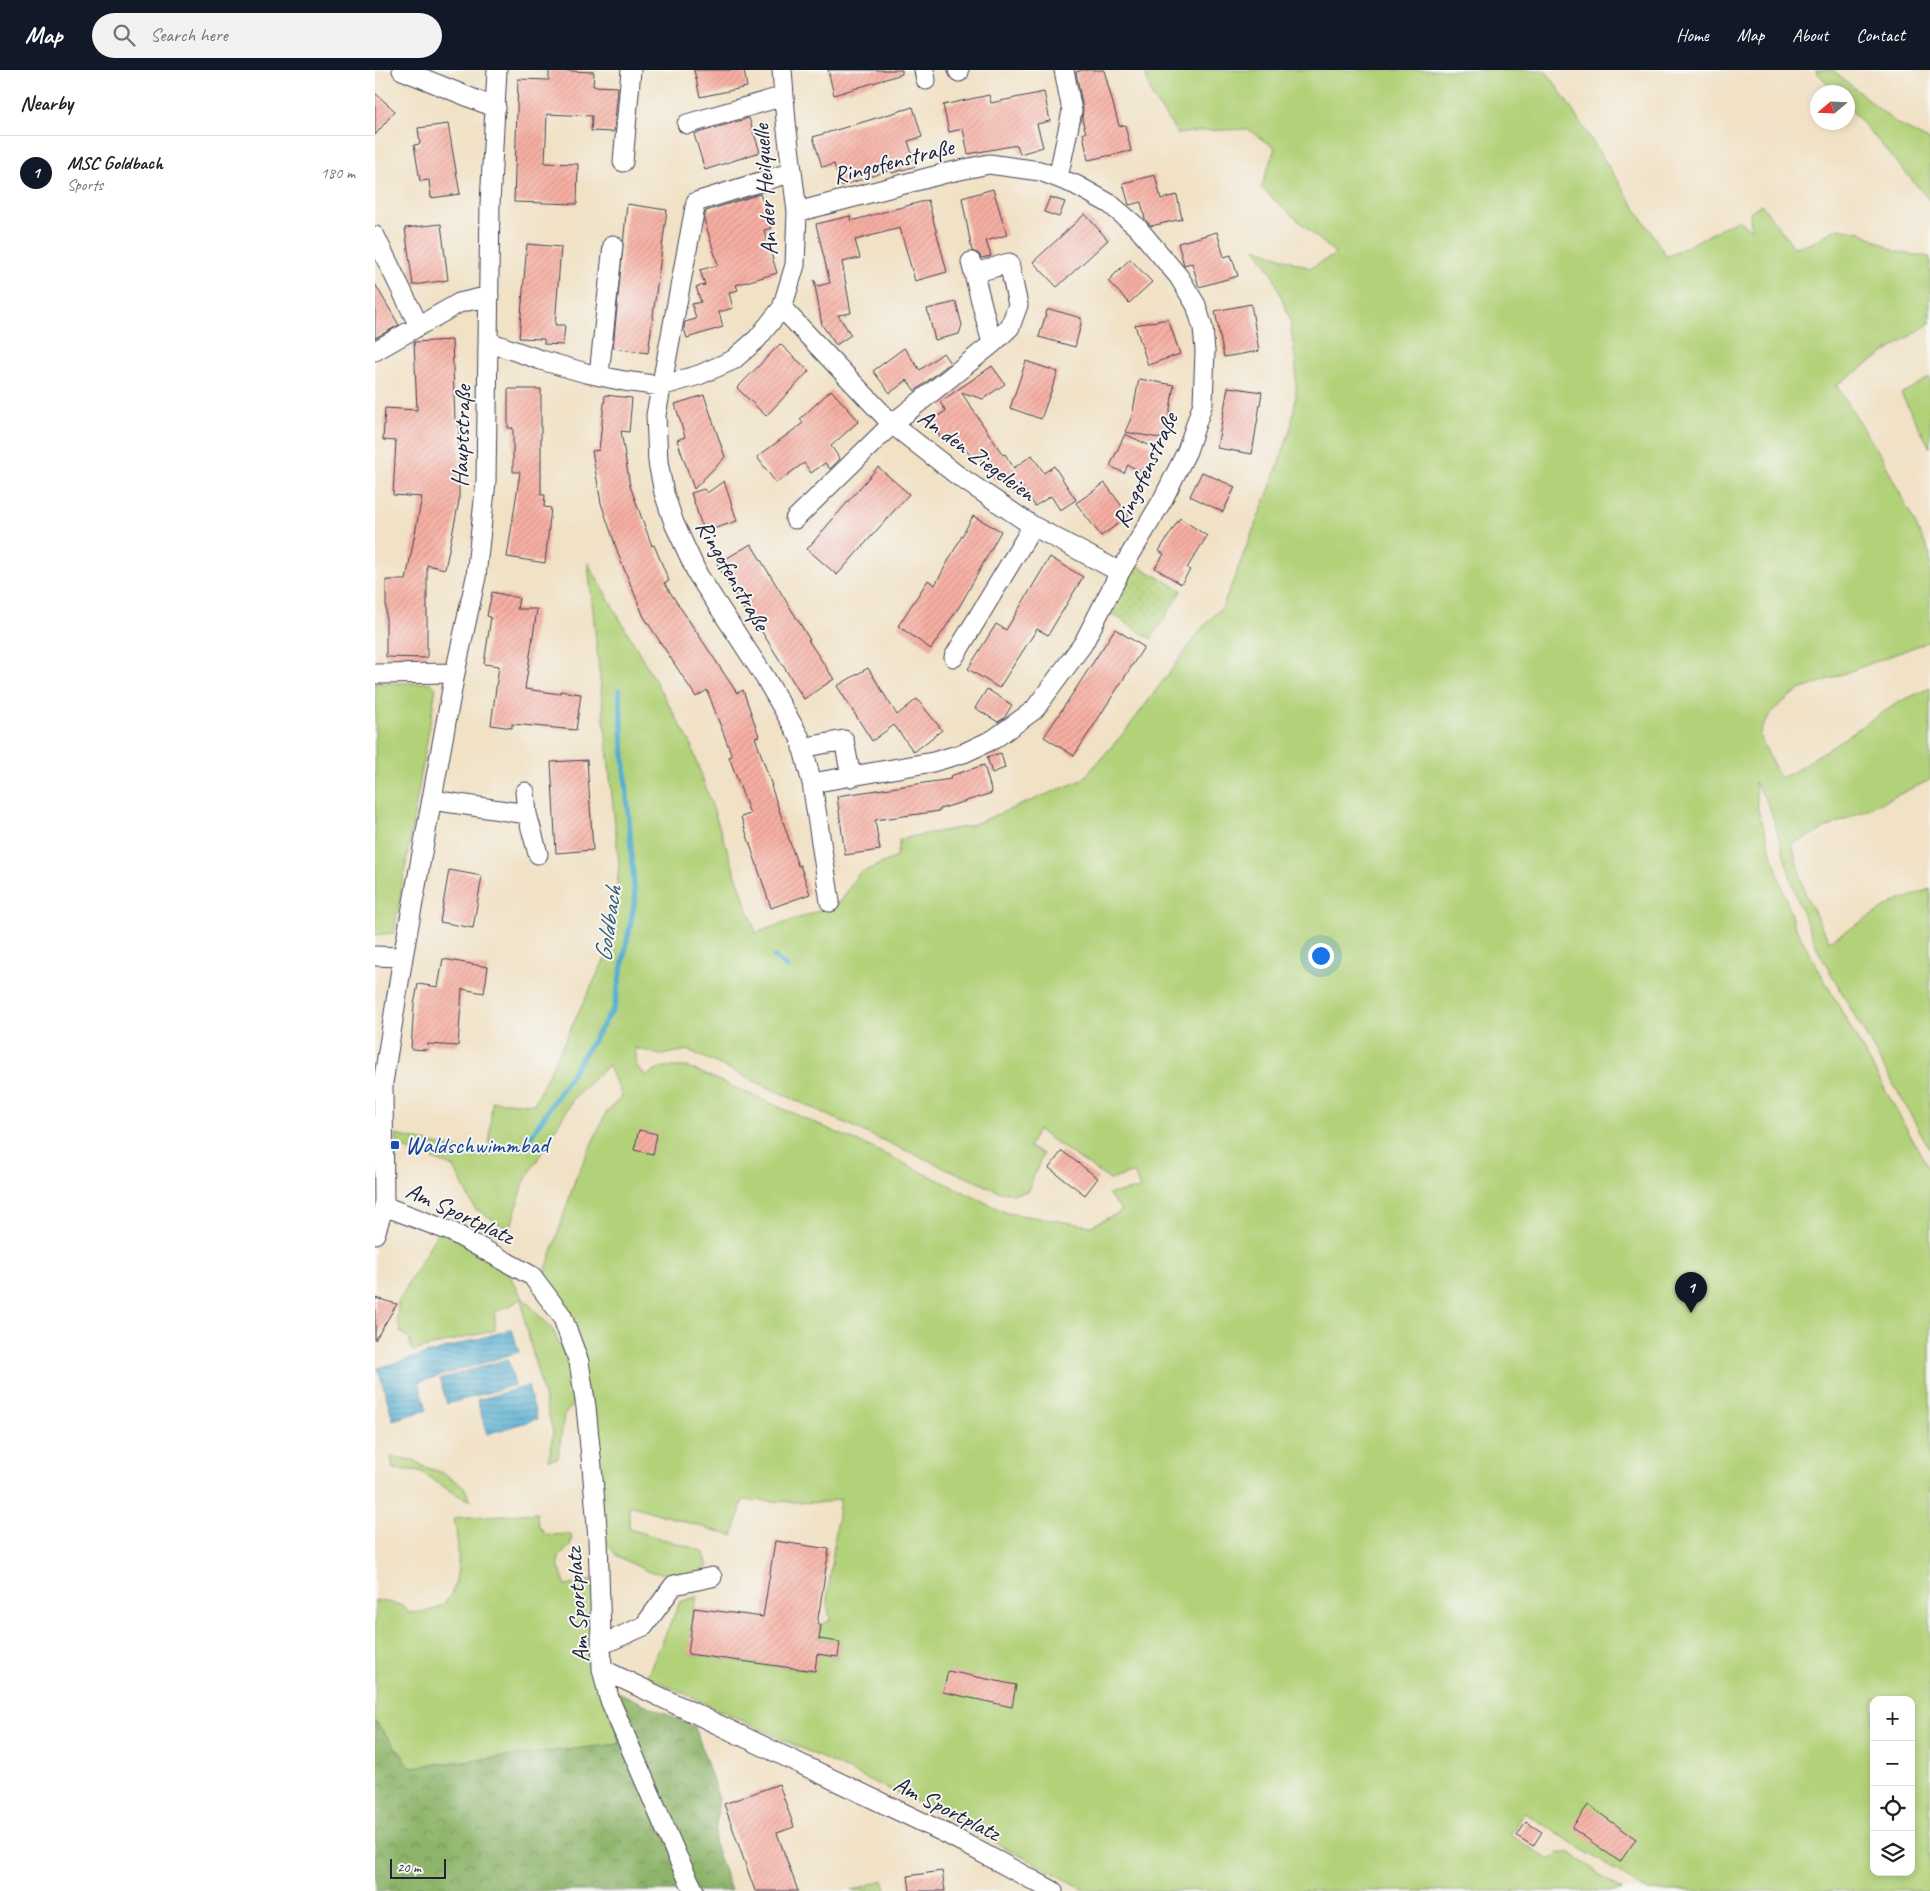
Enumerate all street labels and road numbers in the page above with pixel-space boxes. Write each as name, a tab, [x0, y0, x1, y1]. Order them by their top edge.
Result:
street label: An der Heilquelle	[745, 121, 785, 257]
street label: Ringofenstraße	[830, 131, 959, 190]
street label: Hauptstraße	[444, 382, 478, 487]
street label: An den Ziegeleien	[912, 402, 1043, 508]
street label: Ringofenstraße	[1105, 406, 1186, 532]
street label: Ringofenstraße	[689, 514, 778, 638]
street label: Am Sportplatz	[401, 1175, 521, 1252]
street label: Am Sportplatz	[558, 1544, 596, 1664]
street label: Am Sportplatz	[889, 1768, 1007, 1849]

